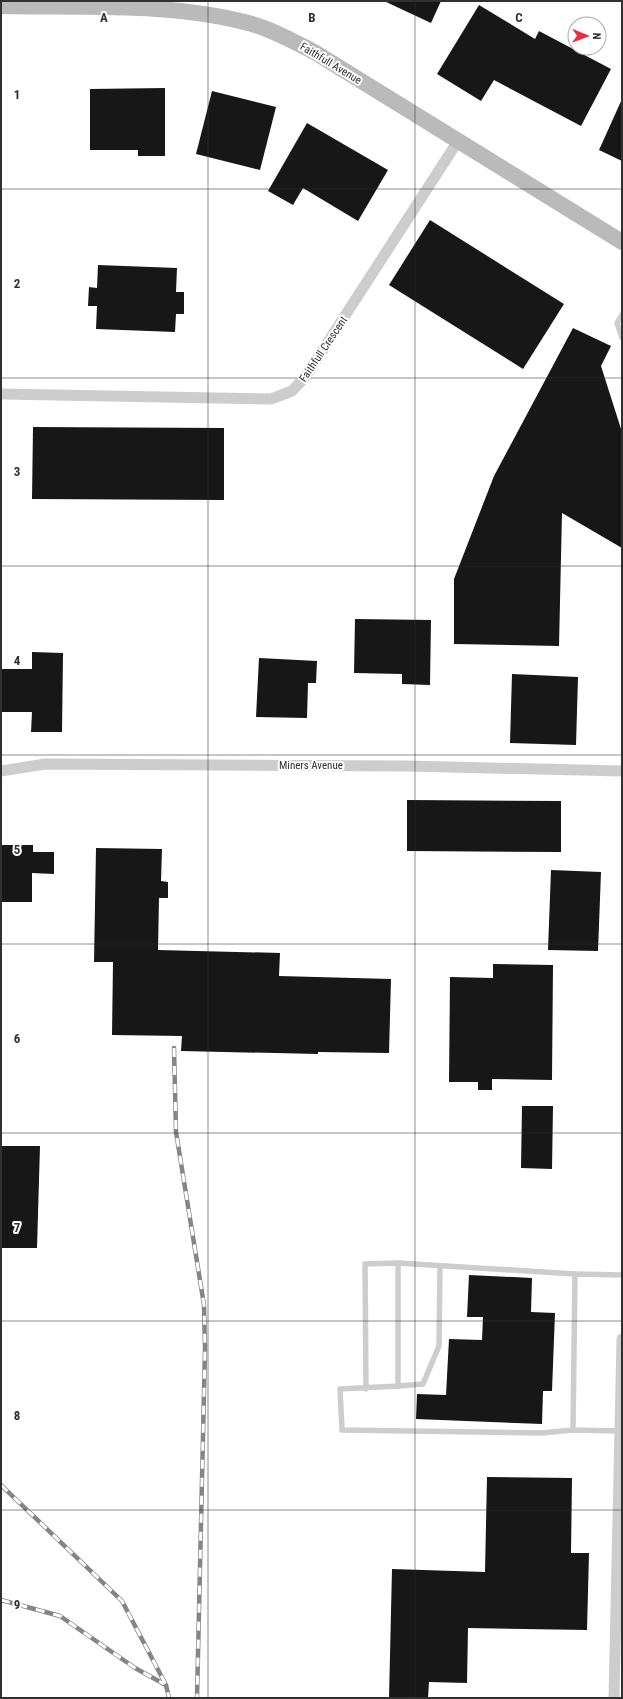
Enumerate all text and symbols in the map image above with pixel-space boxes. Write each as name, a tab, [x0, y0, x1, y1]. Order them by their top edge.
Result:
text: A	[100, 10, 108, 25]
text: B	[308, 10, 316, 25]
text: C	[515, 10, 523, 25]
north arrow	[567, 16, 607, 56]
text: N	[590, 33, 603, 40]
street label: Faithfull Avenue	[298, 40, 364, 87]
text: 1	[14, 87, 20, 102]
text: 2	[14, 276, 21, 291]
street label: Faithfull Crescent	[297, 314, 350, 385]
text: 3	[14, 464, 20, 479]
text: 4	[14, 653, 21, 668]
street label: Miners Avenue	[279, 759, 343, 772]
text: 5	[14, 842, 21, 857]
text: 6	[14, 1031, 21, 1046]
text: 7	[14, 1220, 21, 1235]
text: 8	[14, 1408, 20, 1423]
text: 9	[14, 1597, 20, 1612]

